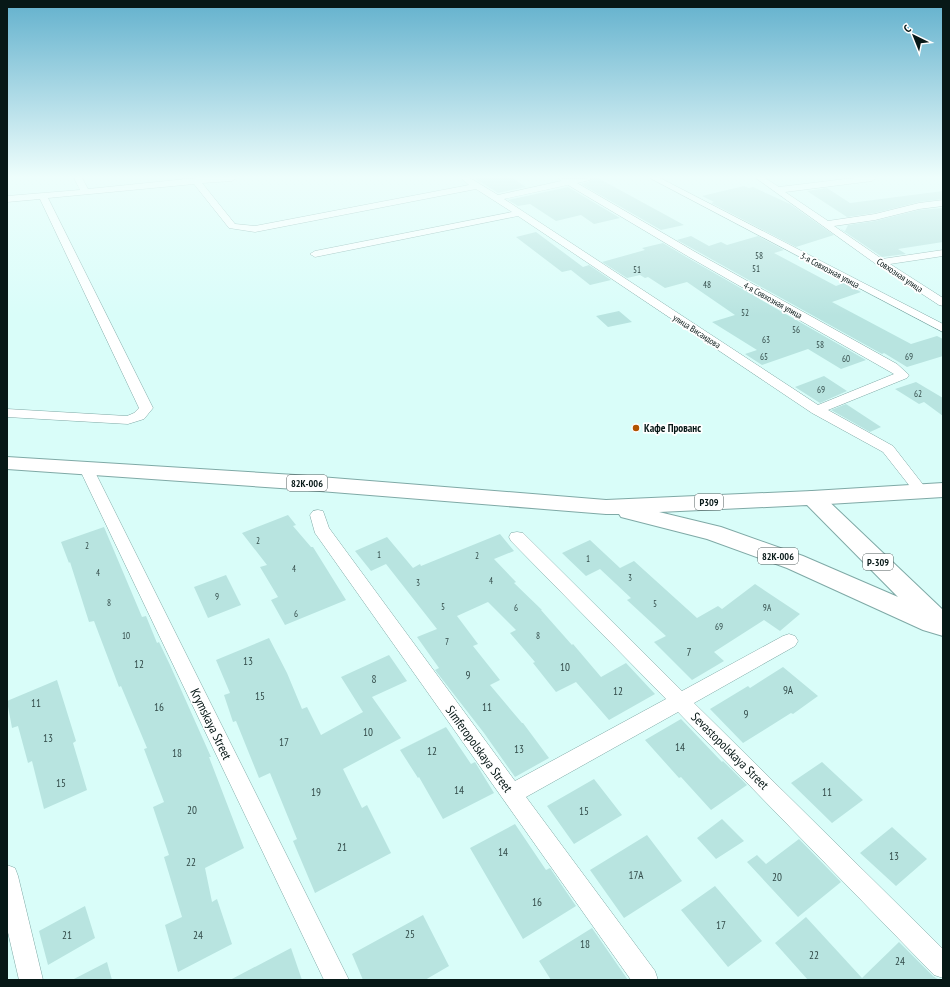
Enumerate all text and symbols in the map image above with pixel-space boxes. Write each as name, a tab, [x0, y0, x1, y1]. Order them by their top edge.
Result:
north arrow	[894, 16, 934, 56]
text: С	[901, 22, 914, 36]
house number: 58	[755, 250, 763, 261]
street label: 3-я Совхозная улица	[799, 250, 862, 290]
street label: Совхозная улица	[875, 256, 926, 295]
house number: 51	[752, 263, 760, 274]
house number: 51	[633, 264, 641, 275]
house number: 48	[703, 279, 711, 290]
street label: 4-я Совхозная улица	[742, 279, 805, 321]
house number: 52	[741, 307, 749, 318]
street label: улица Висаидова	[671, 312, 723, 351]
house number: 56	[792, 324, 800, 335]
house number: 63	[762, 334, 770, 345]
house number: 58	[816, 339, 824, 350]
house number: 65	[760, 351, 768, 362]
house number: 69	[905, 351, 913, 362]
house number: 60	[842, 353, 850, 364]
house number: 69	[817, 384, 825, 395]
house number: 62	[914, 388, 922, 399]
place label: Кафе Прованс	[644, 421, 701, 435]
marker: Кафе Прованс	[631, 423, 641, 433]
road number: 82К-006	[287, 475, 327, 491]
road number: Р309	[695, 494, 723, 510]
house number: 2	[256, 535, 260, 546]
house number: 2	[85, 540, 89, 551]
road number: 82К-006	[758, 548, 798, 564]
house number: 1	[377, 549, 381, 560]
house number: 2	[475, 550, 479, 561]
house number: 1	[586, 553, 590, 564]
road number: Р-309	[863, 554, 893, 570]
house number: 4	[292, 563, 296, 574]
house number: 4	[96, 567, 100, 578]
house number: 3	[628, 572, 632, 583]
house number: 4	[489, 575, 493, 586]
house number: 3	[416, 577, 420, 588]
house number: 9	[215, 591, 219, 602]
house number: 8	[107, 597, 111, 608]
house number: 5	[653, 598, 657, 609]
house number: 5	[441, 601, 445, 612]
house number: 6	[514, 602, 518, 613]
house number: 9А	[763, 602, 772, 613]
house number: 6	[294, 608, 298, 619]
house number: 69	[715, 621, 723, 632]
house number: 10	[122, 630, 130, 641]
house number: 8	[536, 630, 540, 641]
house number: 7	[445, 636, 449, 647]
house number: 7	[687, 645, 692, 659]
house number: 13	[243, 654, 253, 668]
house number: 12	[134, 657, 144, 671]
house number: 10	[560, 660, 570, 674]
house number: 9	[466, 668, 471, 682]
house number: 8	[372, 672, 377, 686]
house number: 9А	[783, 683, 794, 697]
house number: 12	[613, 684, 623, 698]
street label: Krymskaya Street	[186, 685, 236, 763]
house number: 15	[255, 689, 265, 703]
house number: 11	[31, 696, 41, 710]
house number: 16	[154, 700, 164, 714]
house number: 11	[482, 700, 492, 714]
street label: Simferopolskaya Street	[442, 702, 516, 796]
house number: 9	[744, 707, 749, 721]
street label: Sevastopolskaya Street	[688, 709, 773, 794]
house number: 10	[363, 725, 373, 739]
house number: 13	[43, 731, 53, 745]
house number: 17	[279, 735, 289, 749]
house number: 14	[675, 740, 685, 754]
house number: 13	[514, 742, 524, 756]
house number: 12	[427, 744, 437, 758]
house number: 18	[172, 746, 182, 760]
house number: 15	[56, 776, 66, 790]
house number: 14	[454, 783, 464, 797]
house number: 19	[311, 785, 321, 799]
house number: 11	[822, 785, 832, 799]
house number: 20	[187, 803, 197, 817]
house number: 15	[579, 804, 589, 818]
house number: 21	[337, 840, 347, 854]
house number: 14	[498, 845, 508, 859]
house number: 13	[889, 849, 899, 863]
house number: 22	[186, 855, 196, 869]
house number: 17А	[628, 868, 644, 882]
house number: 20	[772, 870, 782, 884]
house number: 16	[532, 895, 542, 909]
house number: 17	[716, 918, 726, 932]
house number: 25	[405, 927, 415, 941]
house number: 21	[62, 928, 72, 942]
house number: 24	[193, 928, 203, 942]
house number: 18	[580, 937, 590, 951]
house number: 22	[809, 948, 819, 962]
house number: 24	[895, 954, 905, 968]

